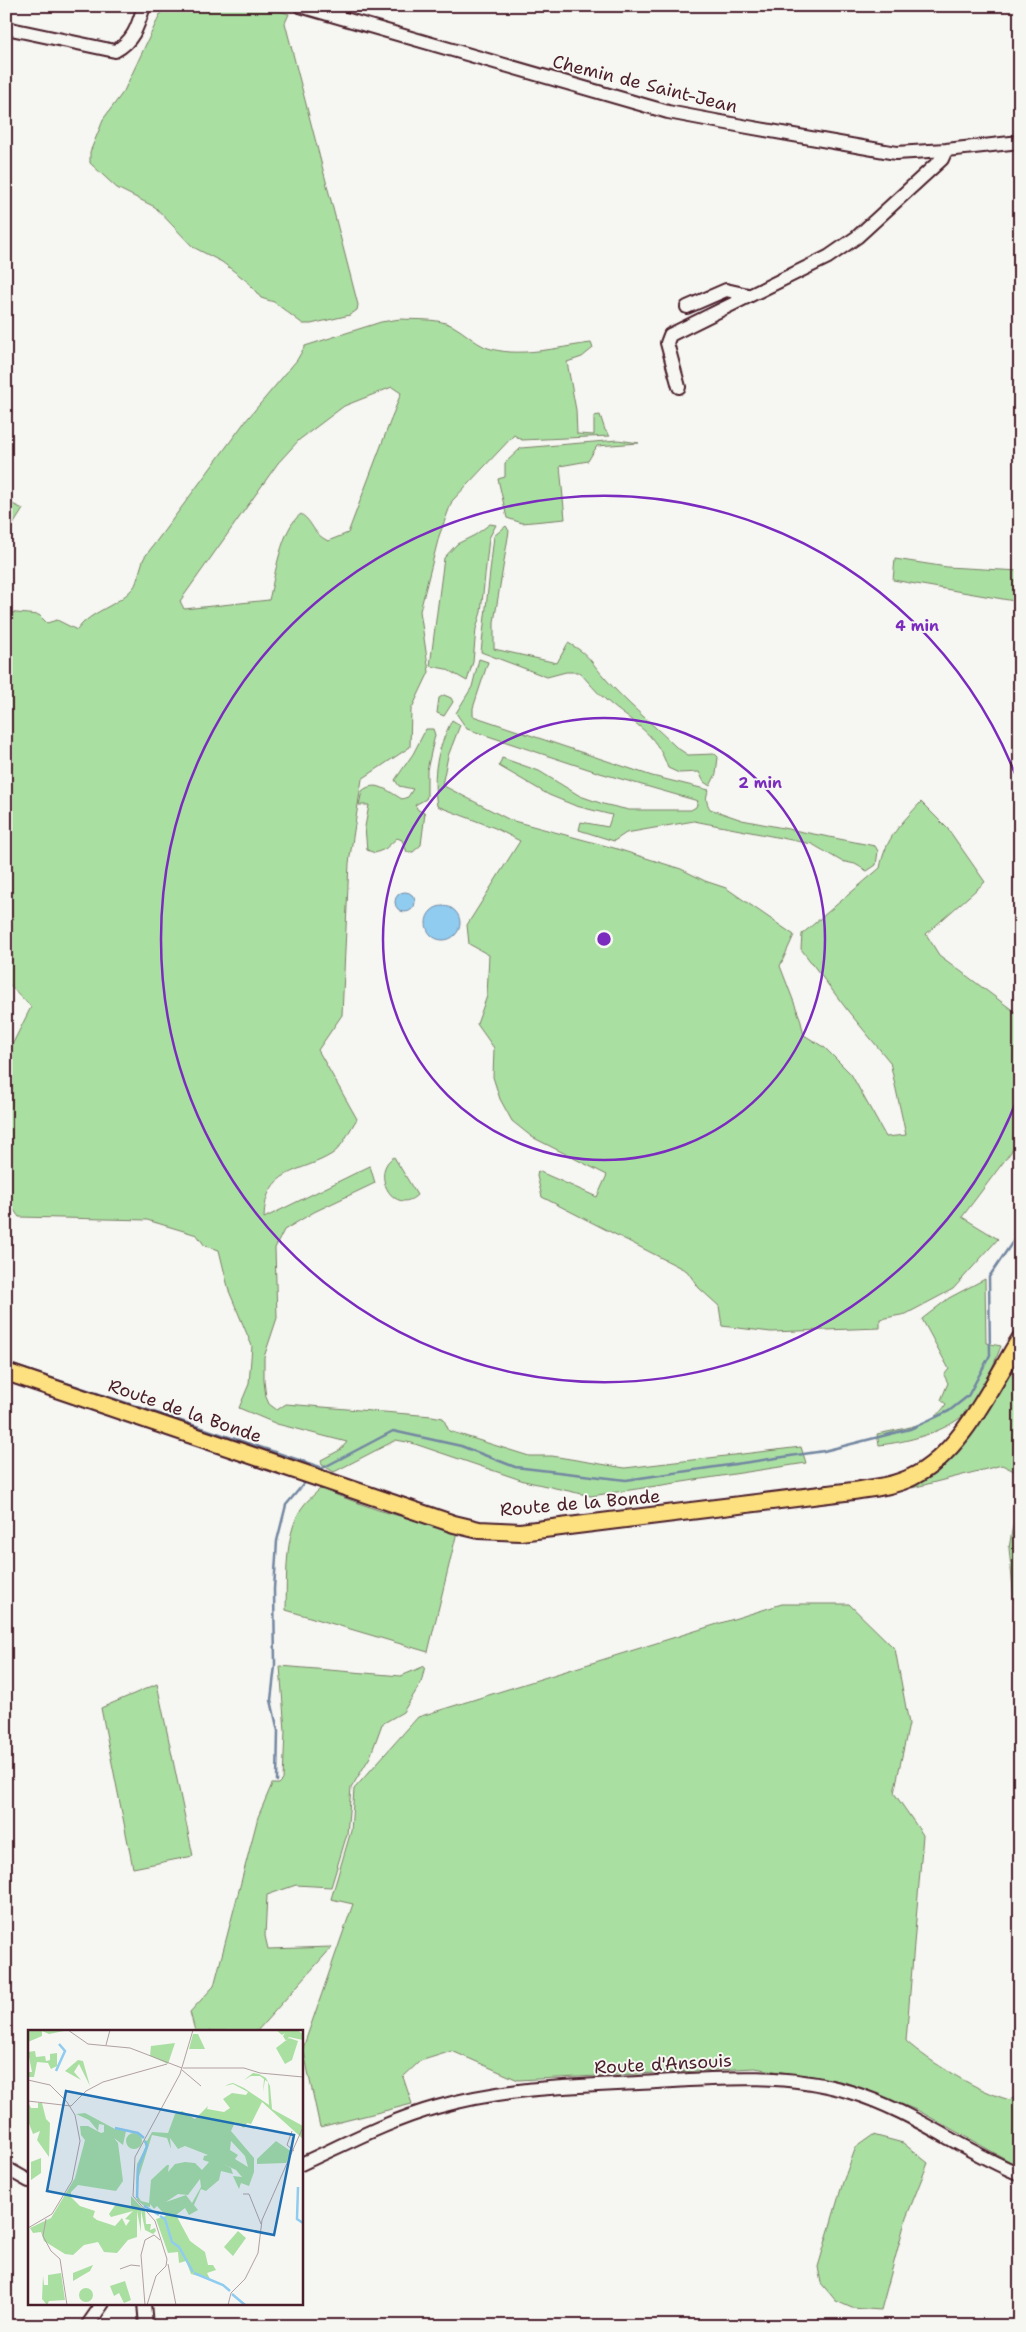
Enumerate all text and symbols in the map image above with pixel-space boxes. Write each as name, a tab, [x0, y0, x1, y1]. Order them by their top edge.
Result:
street label: Chemin de Saint-Jean	[550, 49, 740, 119]
text: 4 min	[895, 616, 939, 636]
text: 2 min	[738, 773, 782, 793]
centre of rings	[595, 930, 613, 948]
street label: Route de la Bonde	[105, 1373, 265, 1449]
street label: Route de la Bonde	[499, 1484, 661, 1522]
inset map	[28, 2030, 302, 2304]
street label: Route d'Ansouis	[593, 2048, 733, 2080]

